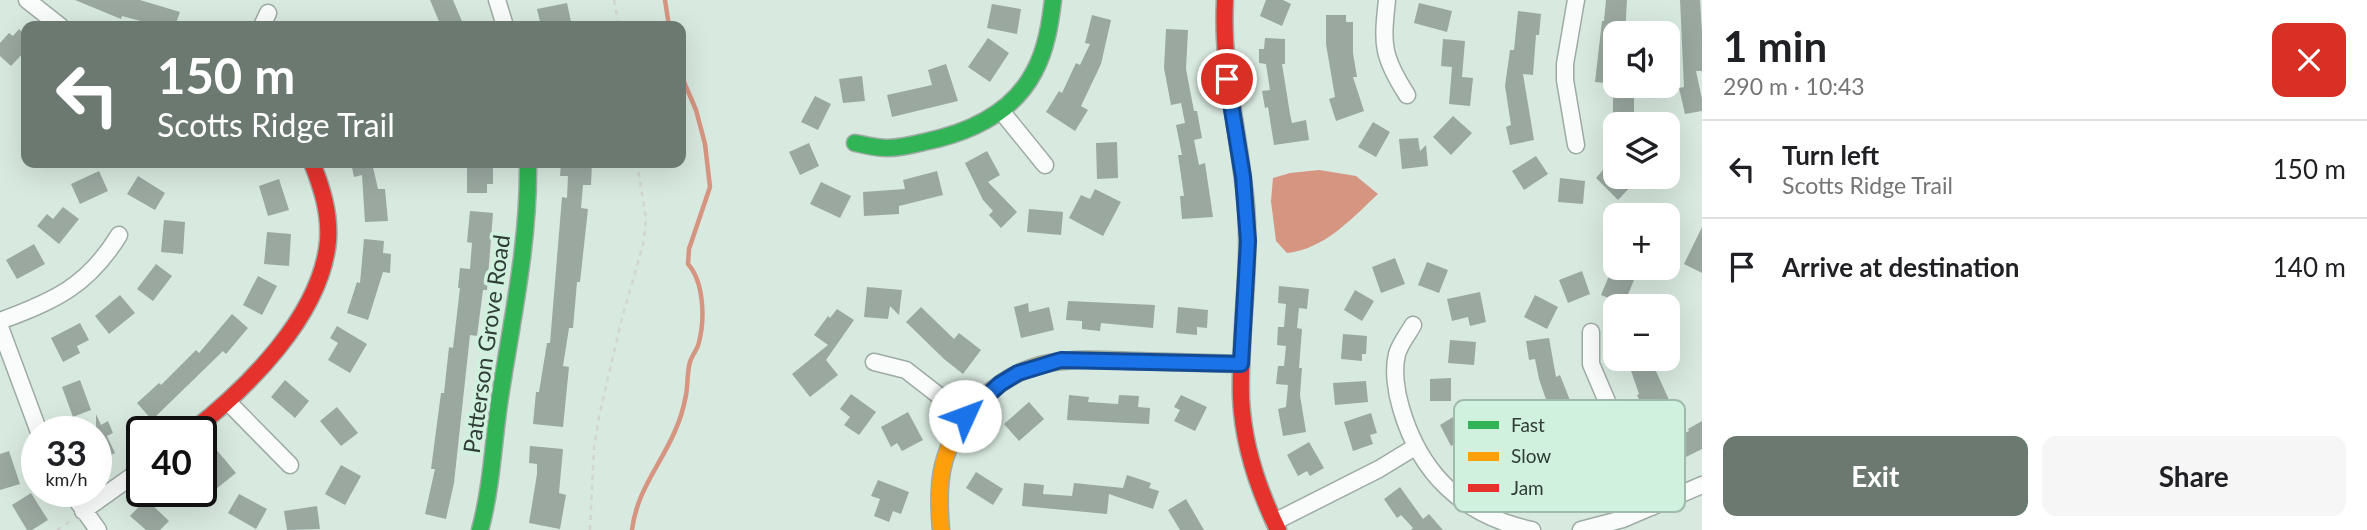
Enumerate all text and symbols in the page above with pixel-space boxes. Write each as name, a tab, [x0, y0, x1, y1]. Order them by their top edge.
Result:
map controls	[1603, 21, 1680, 371]
button: sound	[1603, 21, 1680, 98]
text: 1 min	[1723, 21, 1827, 71]
button: close	[2272, 23, 2346, 97]
text: 150 m	[157, 46, 295, 104]
icon: left	[42, 49, 133, 140]
pin	[1197, 49, 1257, 109]
icon: arrive	[1208, 60, 1246, 98]
text: 290 m · 10:43	[1723, 72, 1865, 100]
text: Scotts Ridge Trail	[157, 105, 395, 144]
button: layers	[1603, 112, 1680, 189]
text: Turn left	[1782, 139, 1879, 171]
icon: left	[1723, 150, 1761, 188]
text: 150 m	[2273, 153, 2346, 185]
text: Scotts Ridge Trail	[1782, 171, 1953, 199]
button: +	[1603, 203, 1680, 280]
street label: Patterson Grove Road	[457, 233, 515, 455]
icon: arrive	[1723, 248, 1761, 286]
text: Arrive at destination	[1782, 251, 2019, 283]
text: 140 m	[2273, 251, 2346, 283]
button: −	[1603, 294, 1680, 371]
position arrow	[928, 379, 1002, 453]
legend	[1454, 400, 1685, 512]
text: Fast	[1511, 413, 1545, 436]
speed limit sign: 40	[126, 416, 217, 507]
text: 33	[46, 431, 87, 473]
button: Exit	[1723, 436, 2028, 516]
button: Share	[2042, 436, 2346, 516]
text: Slow	[1511, 444, 1551, 467]
text: km/h	[45, 468, 88, 490]
text: Jam	[1511, 476, 1544, 499]

